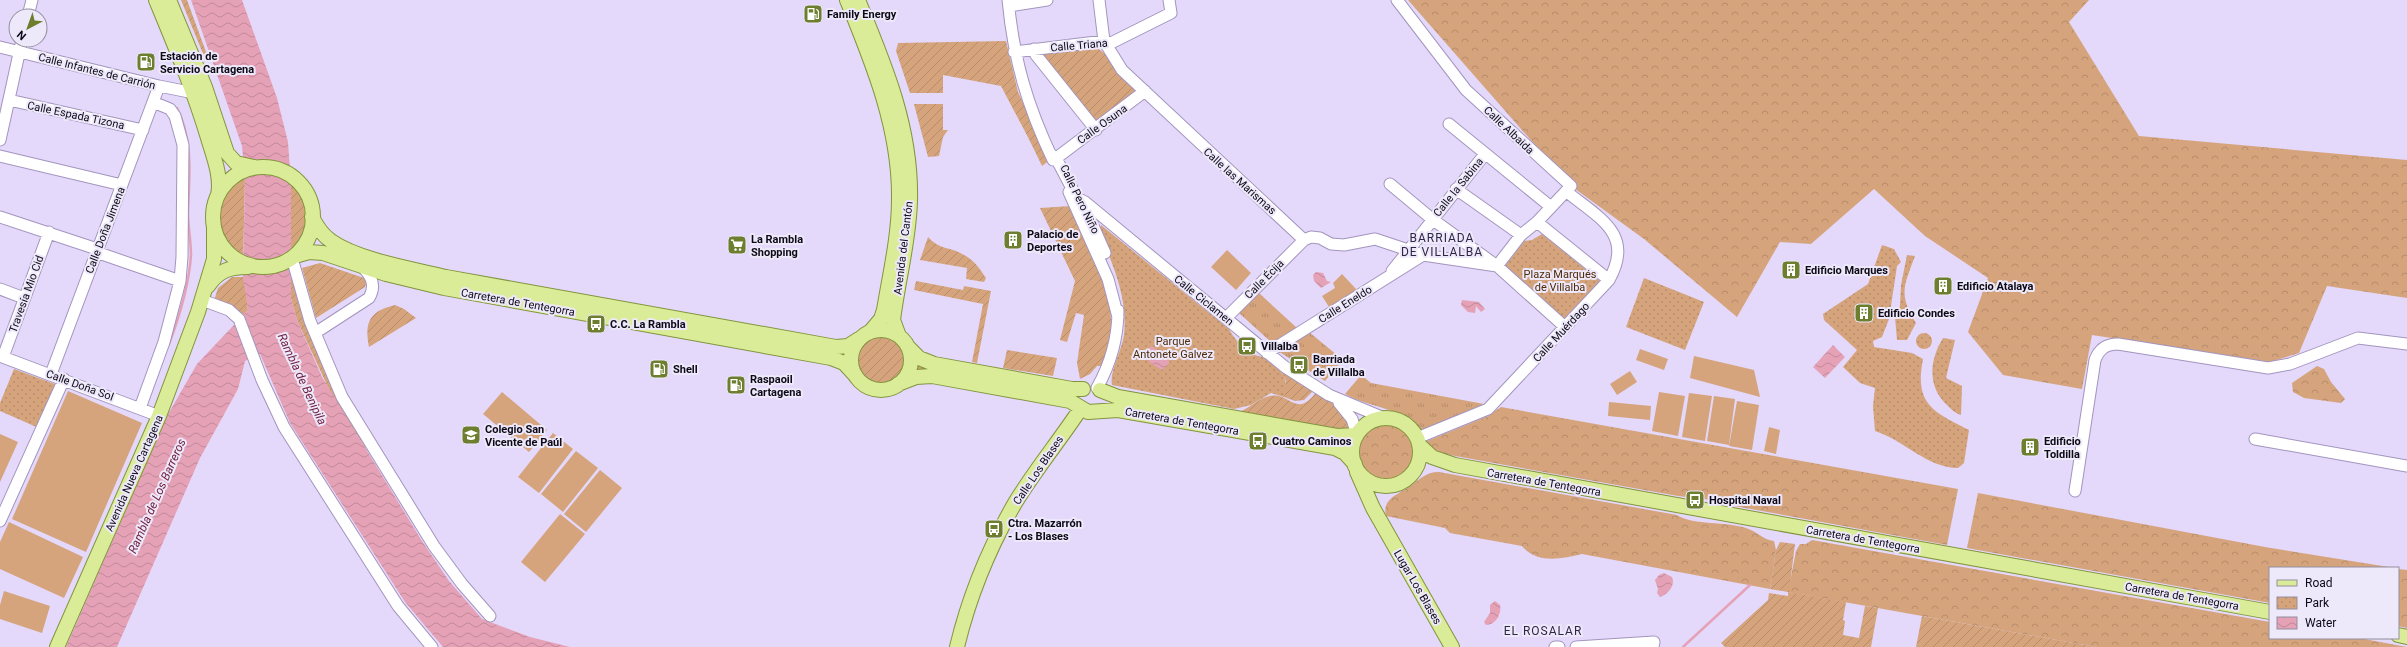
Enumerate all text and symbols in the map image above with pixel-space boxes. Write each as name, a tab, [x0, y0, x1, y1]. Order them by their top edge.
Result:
fuel station icon: Family Energy	[802, 3, 824, 25]
north arrow	[8, 8, 48, 48]
place label: Family Energy	[827, 8, 897, 21]
text: N	[14, 28, 29, 43]
street label: Calle Triana	[1050, 37, 1108, 54]
place label: Estación de Servicio Cartagena	[160, 50, 254, 76]
street label: Calle Infantes de Carrión	[37, 51, 157, 92]
fuel station icon: Estación de Servicio Cartagena	[135, 51, 157, 73]
street label: Calle Espada Tizona	[26, 99, 126, 132]
street label: Calle Osuna	[1075, 102, 1130, 147]
street label: Calle Albaida	[1481, 104, 1536, 157]
street label: Calle las Marismas	[1201, 145, 1279, 218]
street label: Calle la Sabina	[1431, 155, 1486, 219]
street label: Calle Pero Niño	[1057, 163, 1102, 236]
street label: Calle Doña Jimena	[83, 185, 128, 275]
street label: Avenida del Cantón	[891, 201, 916, 296]
place label: Palacio de Deportes	[1027, 228, 1078, 254]
building icon: Palacio de Deportes	[1002, 229, 1024, 251]
district label: BARRIADA DE VILLALBA	[1401, 231, 1483, 259]
place label: La Rambla Shopping	[751, 233, 803, 259]
supermarket icon: La Rambla Shopping	[726, 234, 748, 256]
street label: Travesía Mio Cid	[6, 254, 46, 335]
street label: Calle Écija	[1242, 257, 1287, 302]
building icon: Edificio Marques	[1780, 259, 1802, 281]
place label: Edificio Marques	[1805, 264, 1888, 277]
park label: Plaza Marqués de Villalba	[1524, 268, 1597, 294]
street label: Calle Ciclamen	[1171, 272, 1236, 328]
building icon: Edificio Atalaya	[1932, 275, 1954, 297]
place label: Edificio Atalaya	[1957, 280, 2034, 293]
street label: Calle Eneldo	[1316, 283, 1374, 326]
street label: Carretera de Tentegorra	[460, 286, 576, 319]
street label: Calle Muérdago	[1530, 300, 1592, 365]
building icon: Edificio Condes	[1853, 302, 1875, 324]
place label: Edificio Condes	[1878, 307, 1955, 320]
bus stop icon: C.C. La Rambla	[585, 313, 607, 335]
place label: C.C. La Rambla	[610, 318, 686, 331]
water label: Rambla de Benipila	[275, 331, 329, 427]
park label: Parque Antonete Galvez	[1133, 335, 1213, 361]
bus stop icon: Villalba	[1236, 335, 1258, 357]
place label: Villalba	[1261, 340, 1298, 353]
place label: Barriada de Villalba	[1313, 353, 1365, 379]
bus stop icon: Barriada de Villalba	[1288, 354, 1310, 376]
fuel station icon: Shell	[648, 358, 670, 380]
place label: Shell	[673, 363, 698, 376]
street label: Calle Doña Sol	[44, 367, 115, 404]
place label: Raspaoil Cartagena	[750, 373, 801, 399]
fuel station icon: Raspaoil Cartagena	[725, 374, 747, 396]
street label: Carretera de Tentegorra	[1124, 405, 1240, 438]
street label: Avenida Nueva Cartagena	[103, 413, 166, 533]
place label: Colegio San Vicente de Paúl	[485, 423, 562, 449]
school or university icon: Colegio San Vicente de Paúl	[460, 424, 482, 446]
bus stop icon: Cuatro Caminos	[1247, 430, 1269, 452]
street label: Calle Los Blases	[1011, 433, 1066, 507]
place label: Cuatro Caminos	[1272, 435, 1352, 448]
place label: Edificio Toldilla	[2044, 435, 2081, 461]
building icon: Edificio Toldilla	[2019, 436, 2041, 458]
water label: Rambla de Los Barreros	[125, 437, 189, 555]
street label: Carretera de Tentegorra	[1486, 466, 1602, 499]
bus stop icon: Hospital Naval	[1684, 489, 1706, 511]
place label: Hospital Naval	[1709, 494, 1781, 507]
place label: Ctra. Mazarrón - Los Blases	[1008, 517, 1082, 543]
bus stop icon: Ctra. Mazarrón - Los Blases	[983, 518, 1005, 540]
street label: Carretera de Tentegorra	[1805, 523, 1921, 556]
street label: Lugar Los Blases	[1391, 548, 1444, 627]
legend	[2269, 567, 2399, 639]
text: Road	[2305, 576, 2333, 590]
street label: Carretera de Tentegorra	[2124, 580, 2240, 613]
text: Park	[2305, 596, 2330, 610]
text: Water	[2305, 616, 2336, 630]
district label: EL ROSALAR	[1504, 624, 1582, 638]

